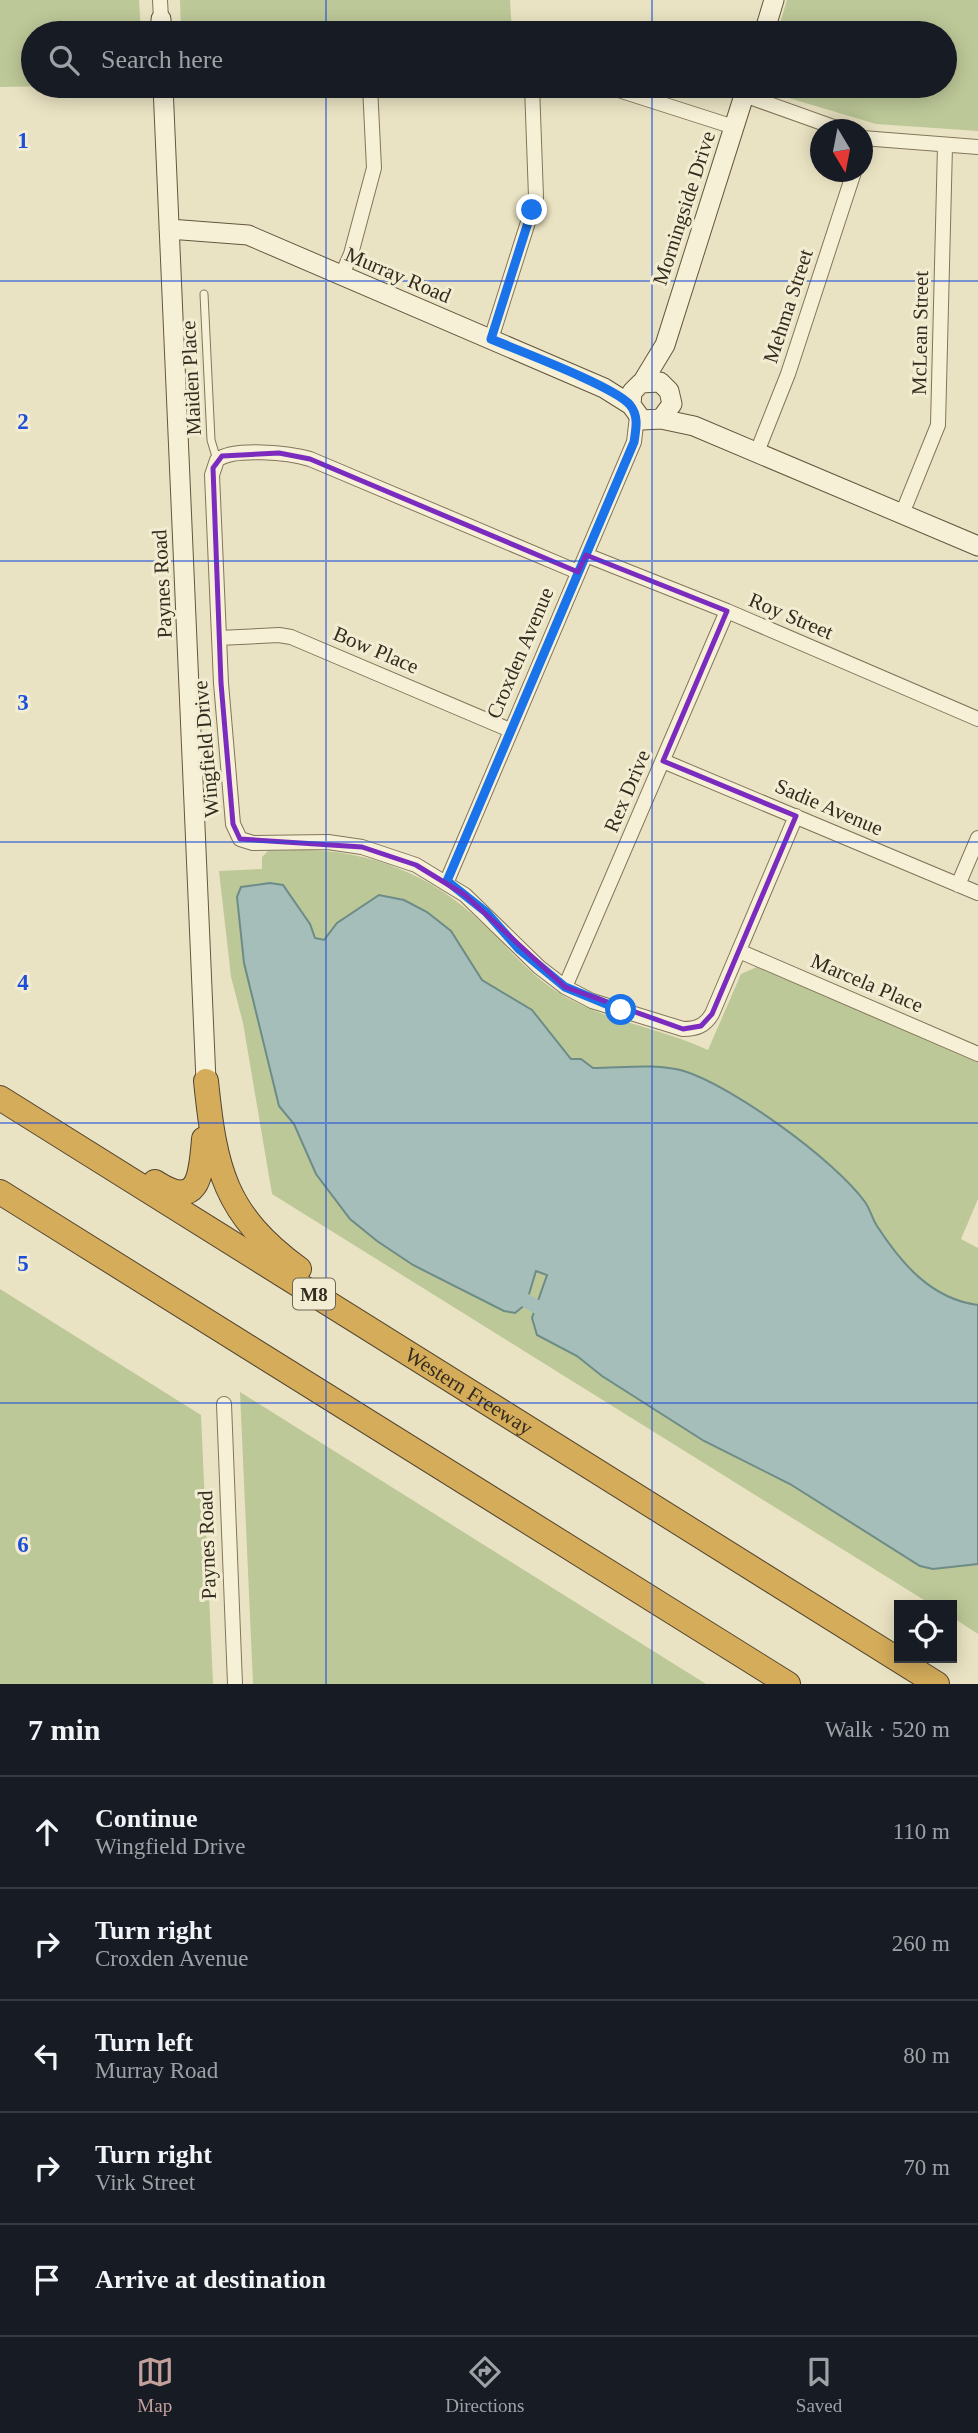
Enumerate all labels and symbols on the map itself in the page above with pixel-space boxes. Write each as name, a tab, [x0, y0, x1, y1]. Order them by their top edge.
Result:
north arrow	[810, 119, 873, 182]
text: 1	[17, 128, 29, 153]
street label: Morningside Drive	[648, 128, 720, 288]
route end	[516, 194, 547, 225]
street label: Murray Road	[342, 242, 455, 308]
street label: Mehma Street	[758, 246, 818, 366]
street label: McLean Street	[907, 271, 933, 395]
street label: Maiden Place	[176, 320, 206, 436]
text: 2	[17, 409, 29, 434]
street label: Paynes Road	[147, 528, 177, 639]
street label: Croxden Avenue	[482, 584, 558, 722]
street label: Roy Street	[745, 588, 837, 645]
street label: Bow Place	[330, 621, 422, 679]
street label: Wingfield Drive	[188, 680, 224, 818]
text: 3	[17, 690, 29, 715]
street label: Rex Drive	[599, 746, 655, 836]
street label: Sadie Avenue	[772, 774, 886, 840]
street label: Marcela Place	[807, 949, 927, 1017]
text: 4	[17, 970, 29, 995]
route start	[605, 994, 636, 1025]
text: 5	[17, 1251, 29, 1276]
road number: M8	[293, 1278, 335, 1310]
street label: Western Freeway	[401, 1342, 538, 1440]
street label: Paynes Road	[193, 1490, 221, 1600]
text: 6	[17, 1532, 29, 1557]

